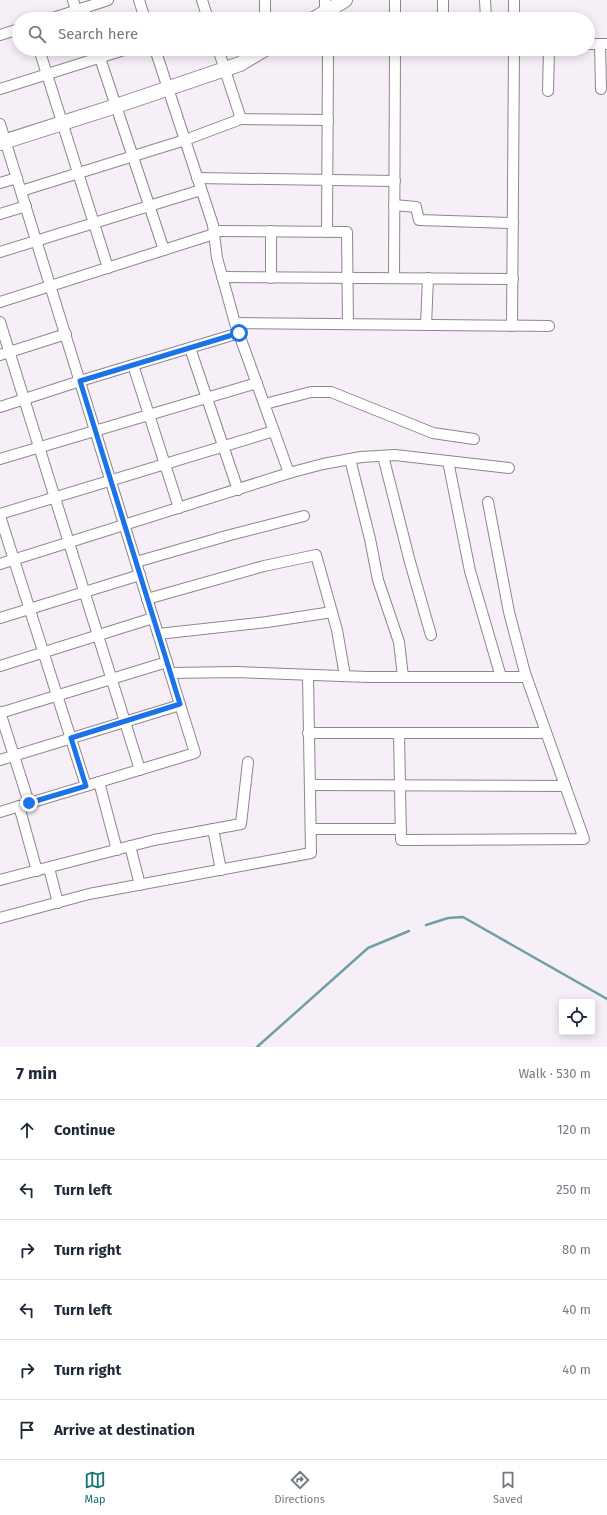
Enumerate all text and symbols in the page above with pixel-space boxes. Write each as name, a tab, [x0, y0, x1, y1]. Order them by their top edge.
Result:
search box	[12, 12, 595, 56]
icon: search	[26, 23, 48, 45]
text: Search here	[58, 25, 138, 43]
route start	[230, 324, 248, 342]
route end	[20, 794, 38, 812]
map controls	[559, 999, 595, 1035]
button: locate	[559, 999, 595, 1035]
text: 7 min	[16, 1063, 57, 1084]
text: Walk · 530 m	[518, 1066, 591, 1081]
icon: ahead	[16, 1119, 38, 1141]
text: Continue	[54, 1121, 115, 1139]
text: 120 m	[557, 1122, 591, 1137]
icon: left	[16, 1179, 38, 1201]
text: Turn left	[54, 1181, 112, 1199]
text: 250 m	[556, 1182, 591, 1197]
icon: right	[16, 1239, 38, 1261]
text: Turn right	[54, 1241, 121, 1259]
text: 80 m	[562, 1242, 591, 1257]
icon: left	[16, 1299, 38, 1321]
text: Turn left	[54, 1301, 112, 1319]
text: 40 m	[562, 1302, 591, 1317]
icon: right	[16, 1359, 38, 1381]
text: Turn right	[54, 1361, 121, 1379]
text: 40 m	[562, 1362, 591, 1377]
icon: arrive	[16, 1419, 38, 1441]
text: Arrive at destination	[54, 1421, 195, 1439]
tab: Map	[84, 1469, 106, 1506]
tab: Directions	[274, 1469, 325, 1506]
tab: Saved	[493, 1469, 523, 1506]

